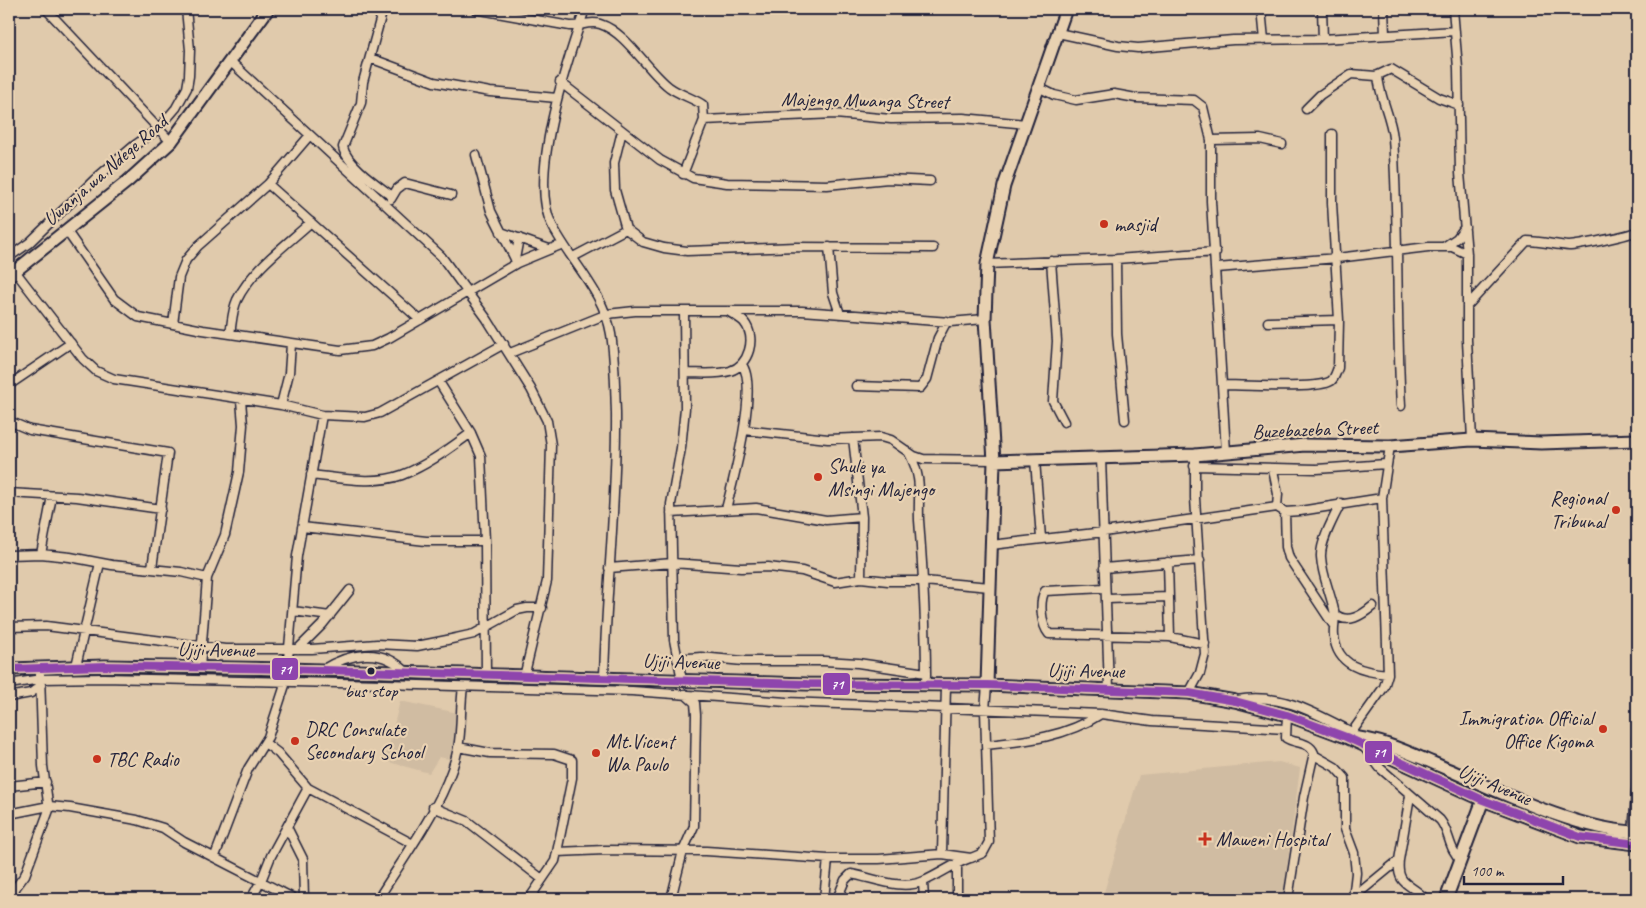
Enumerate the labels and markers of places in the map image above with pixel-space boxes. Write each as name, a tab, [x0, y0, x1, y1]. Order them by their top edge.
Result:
place label: masjid	[1114, 212, 1160, 237]
marker: masjid	[1098, 218, 1110, 230]
place label: Shule ya Msingi Majengo	[828, 454, 936, 502]
marker: Shule ya Msingi Majengo	[812, 471, 824, 483]
place label: Regional Tribunal	[1550, 486, 1610, 534]
marker: Regional Tribunal	[1610, 504, 1622, 516]
marker: bus stop	[366, 666, 376, 676]
place label: bus stop	[345, 679, 399, 703]
place label: Immigration Official Office Kigoma	[1459, 706, 1597, 754]
place label: DRC Consulate Secondary School	[305, 717, 426, 765]
marker: Immigration Official Office Kigoma	[1597, 723, 1609, 735]
place label: Mt.Vicent Wa Paulo	[606, 729, 678, 777]
marker: DRC Consulate Secondary School	[289, 735, 301, 747]
place label: TBC Radio	[107, 747, 180, 772]
marker: Mt.Vicent Wa Paulo	[590, 747, 602, 759]
marker: TBC Radio	[91, 753, 103, 765]
place label: Maweni Hospital	[1216, 827, 1332, 852]
marker: Maweni Hospital	[1198, 832, 1212, 846]

